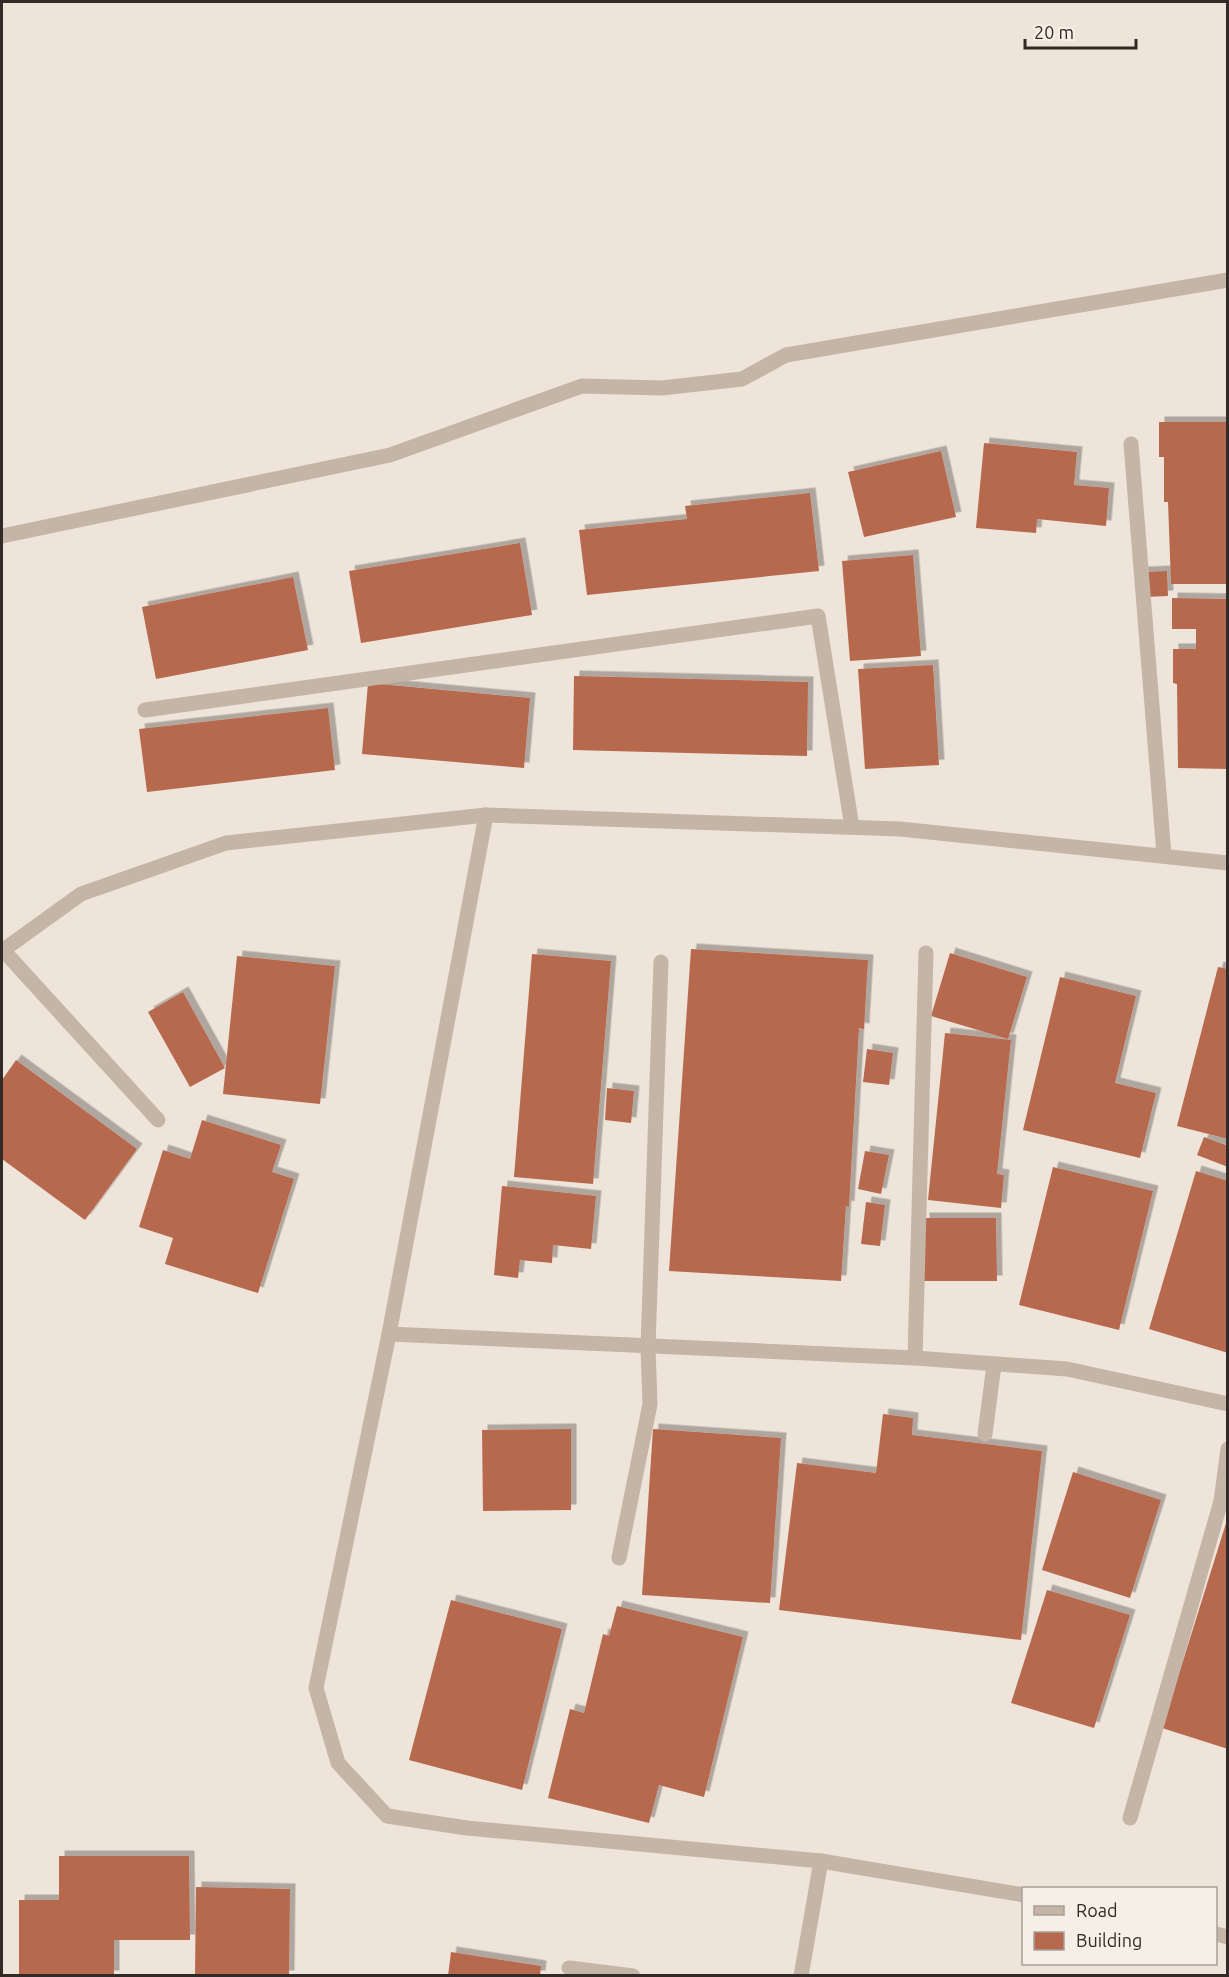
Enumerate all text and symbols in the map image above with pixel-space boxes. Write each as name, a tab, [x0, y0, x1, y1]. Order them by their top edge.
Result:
scale bar	[1025, 12, 1136, 50]
text: 20 m	[1034, 22, 1074, 42]
legend	[1022, 1887, 1217, 1965]
text: Road	[1076, 1900, 1118, 1920]
text: Building	[1076, 1930, 1142, 1950]

